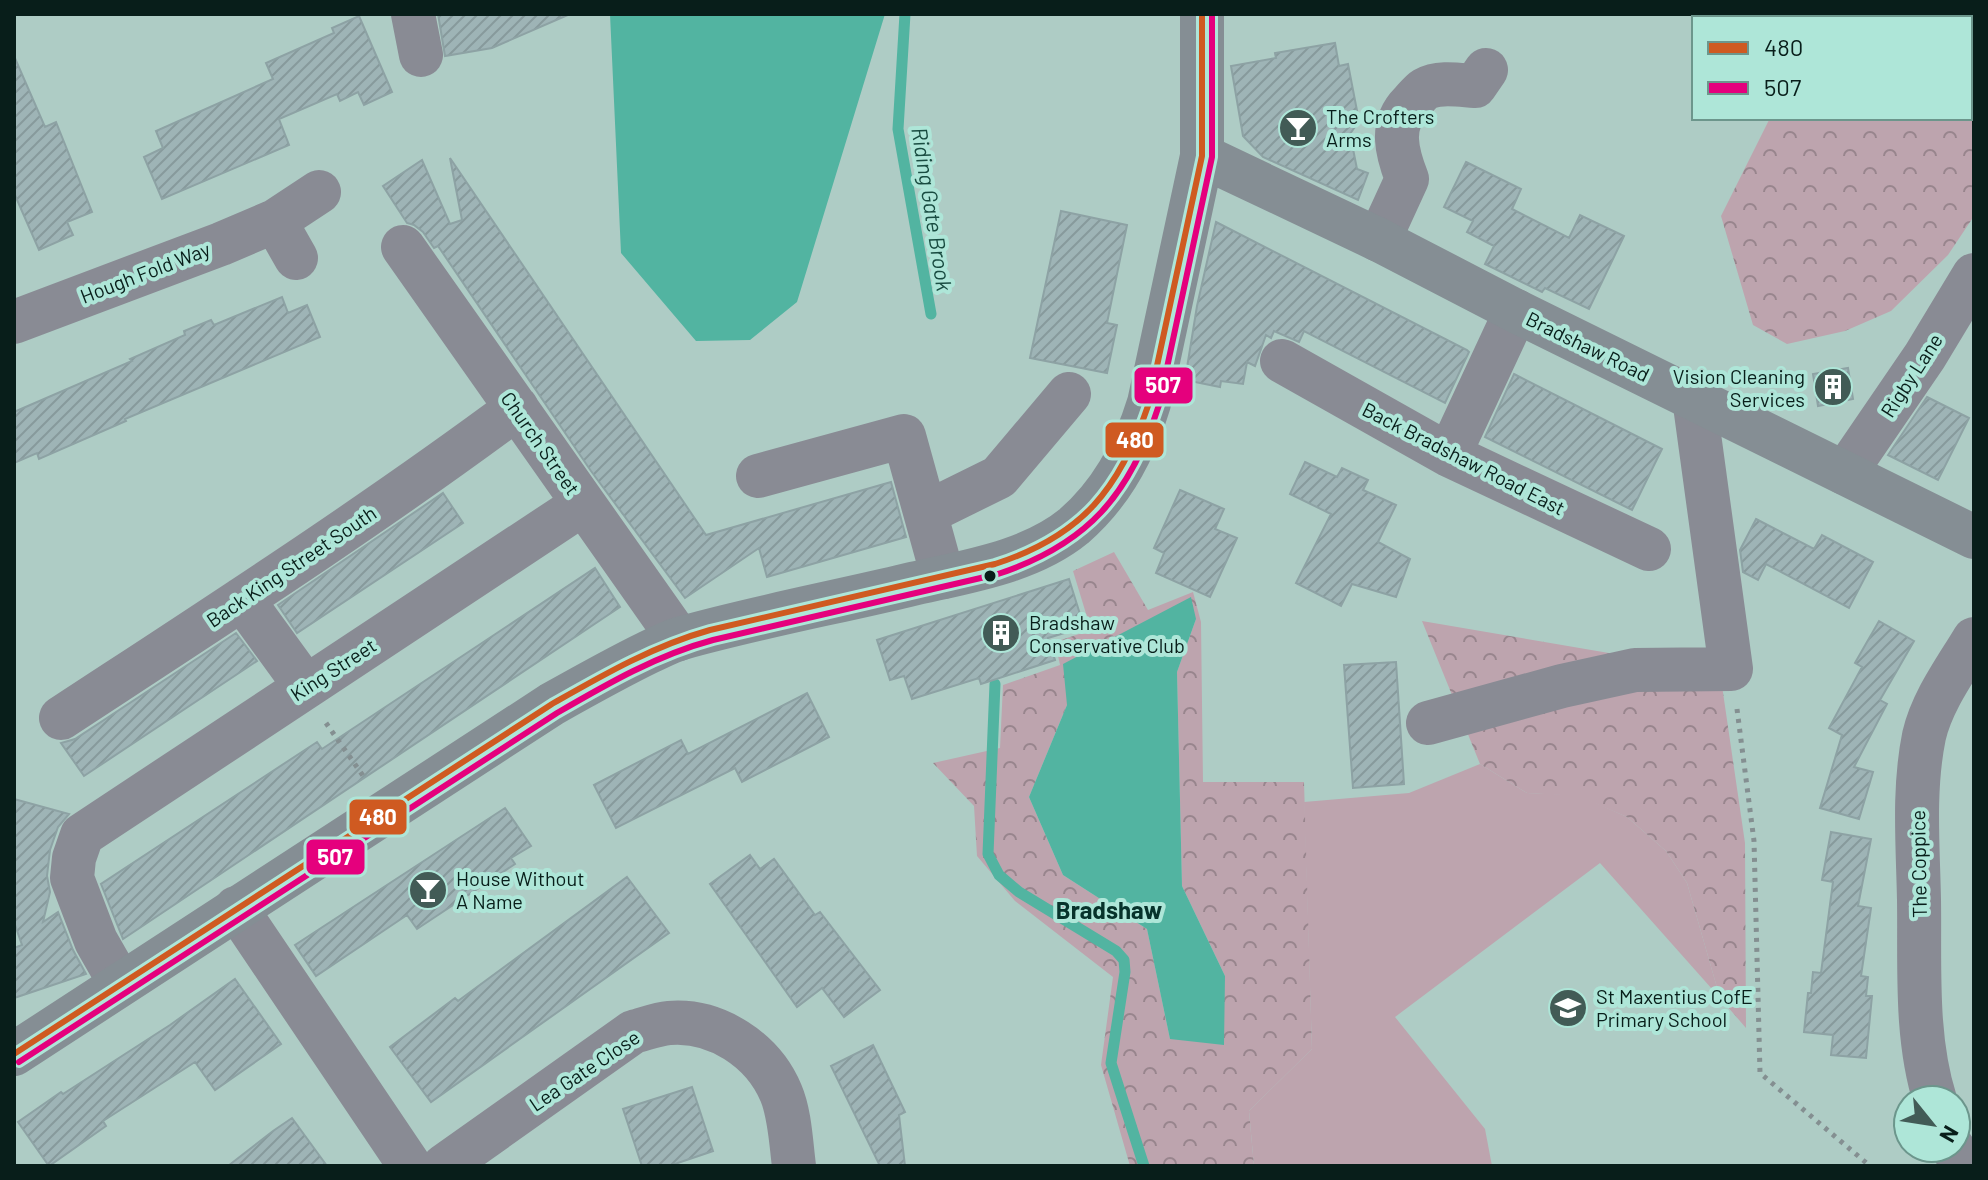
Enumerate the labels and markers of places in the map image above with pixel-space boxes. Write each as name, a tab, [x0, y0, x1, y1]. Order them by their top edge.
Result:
place label: The Crofters Arms	[1326, 104, 1434, 151]
bar icon: The Crofters Arms	[1277, 107, 1319, 149]
place label: Vision Cleaning Services	[1673, 364, 1805, 411]
building icon: Vision Cleaning Services	[1812, 366, 1854, 408]
unlabelled marker	[982, 568, 998, 584]
place label: Bradshaw Conservative Club	[1029, 610, 1185, 657]
building icon: Bradshaw Conservative Club	[980, 612, 1022, 654]
place label: House Without A Name	[456, 866, 584, 913]
bar icon: House Without A Name	[407, 869, 449, 911]
place label: St Maxentius CofE Primary School	[1596, 984, 1753, 1031]
school or university icon: St Maxentius CofE Primary School	[1547, 987, 1589, 1029]

